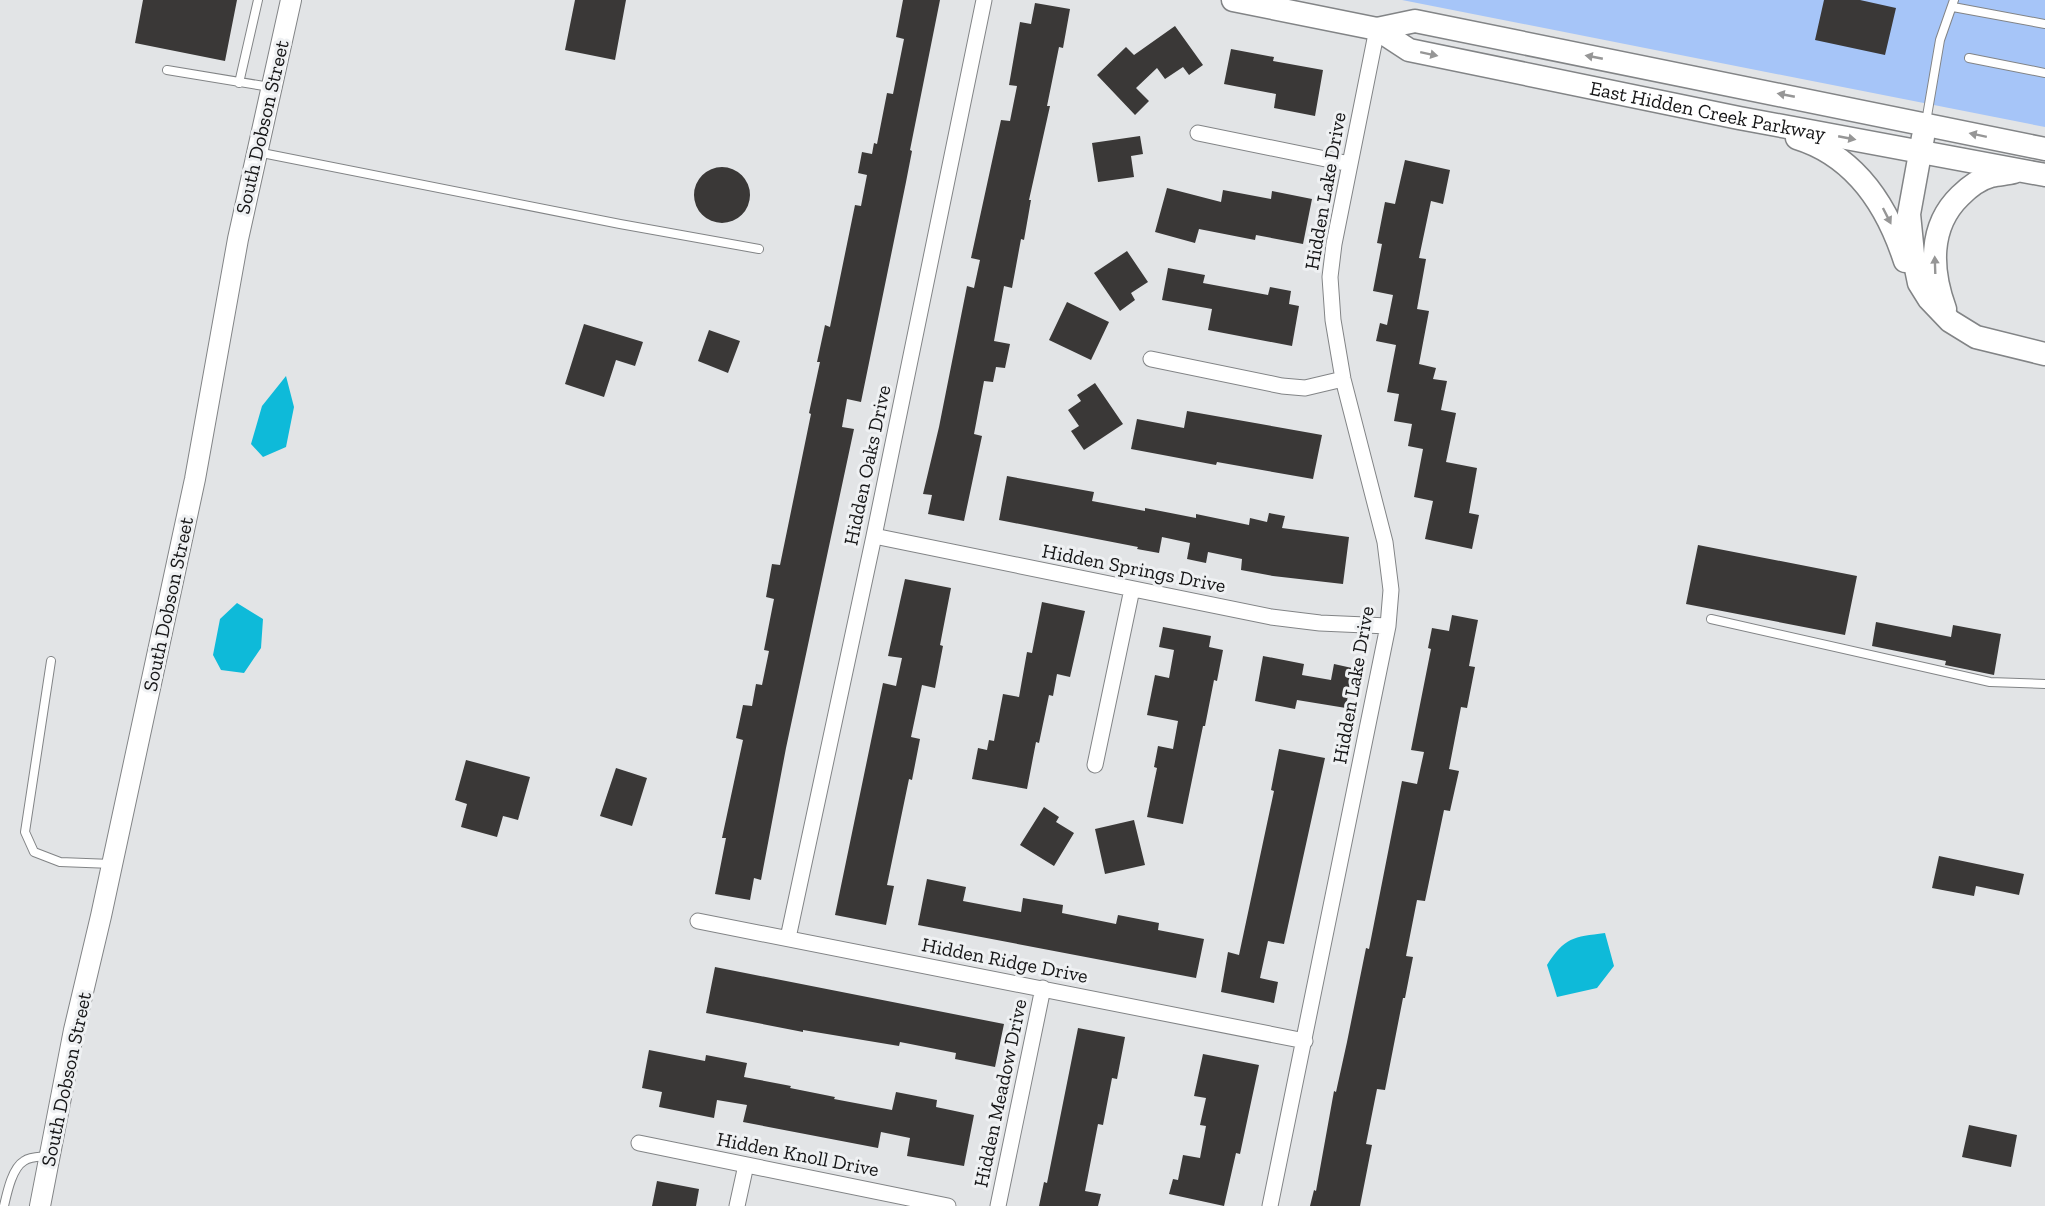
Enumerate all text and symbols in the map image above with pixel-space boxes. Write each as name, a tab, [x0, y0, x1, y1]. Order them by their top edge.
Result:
street label: South Dobson Street	[230, 37, 294, 216]
one-way arrow	[1420, 50, 1439, 59]
one-way arrow	[1585, 52, 1604, 61]
street label: East Hidden Creek Parkway	[1588, 76, 1828, 146]
one-way arrow	[1776, 90, 1795, 100]
street label: Hidden Lake Drive	[1299, 110, 1351, 272]
one-way arrow	[1968, 129, 1987, 139]
one-way arrow	[1837, 134, 1856, 143]
one-way arrow	[1882, 208, 1892, 225]
one-way arrow	[1930, 255, 1940, 274]
street label: Hidden Oaks Drive	[838, 383, 896, 547]
street label: South Dobson Street	[138, 514, 198, 693]
street label: Hidden Springs Drive	[1040, 538, 1228, 598]
street label: Hidden Lake Drive	[1327, 604, 1379, 766]
street label: Hidden Ridge Drive	[920, 932, 1090, 988]
street label: South Dobson Street	[36, 989, 96, 1168]
street label: Hidden Meadow Drive	[968, 997, 1032, 1189]
street label: Hidden Knoll Drive	[715, 1126, 881, 1182]

